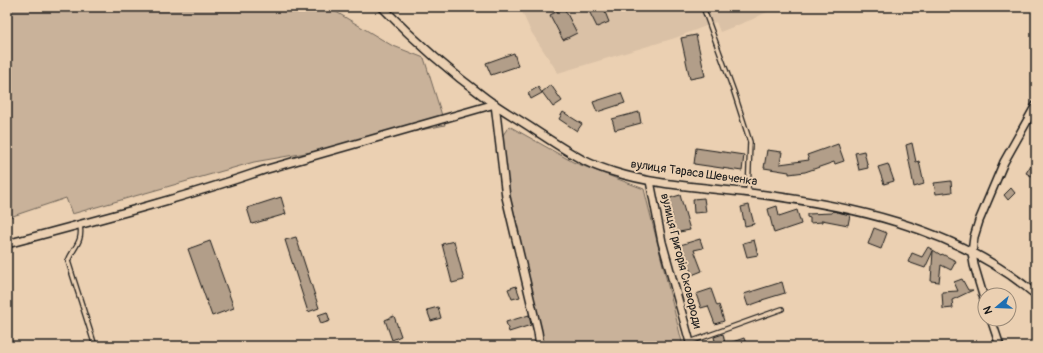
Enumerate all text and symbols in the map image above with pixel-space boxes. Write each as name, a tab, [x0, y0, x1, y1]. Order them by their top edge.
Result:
street label: вулиця Тараса Шевченка	[630, 157, 759, 189]
street label: вулиця Григорія Сковороди	[657, 192, 705, 331]
north arrow	[977, 287, 1017, 327]
text: N	[980, 304, 995, 316]

